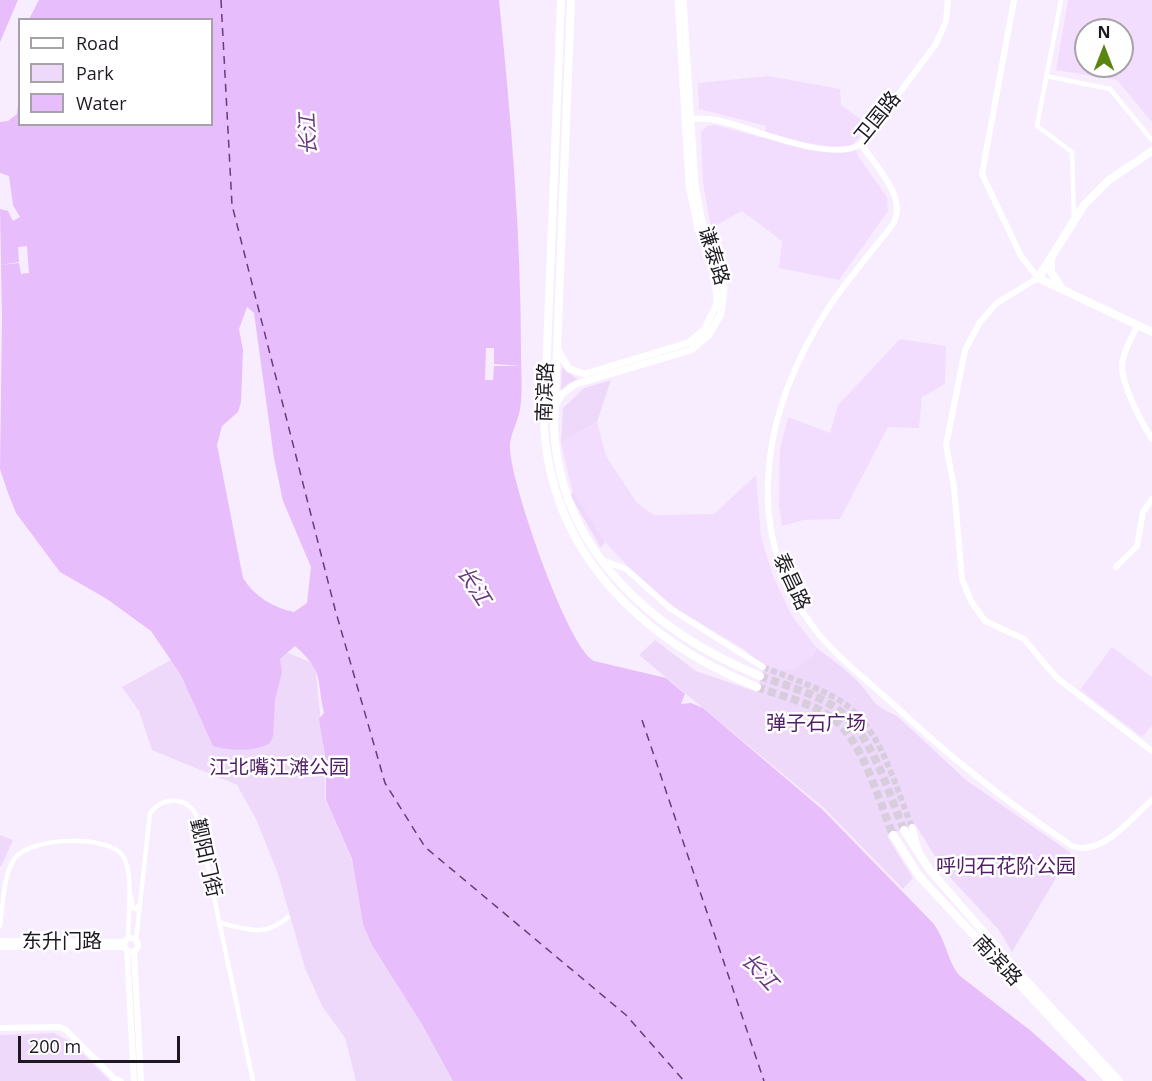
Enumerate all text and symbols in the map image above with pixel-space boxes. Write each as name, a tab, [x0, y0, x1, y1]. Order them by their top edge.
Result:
legend	[18, 18, 213, 126]
north arrow	[1074, 18, 1134, 78]
text: N	[1097, 21, 1111, 43]
text: Road	[76, 31, 119, 55]
text: Park	[76, 61, 114, 85]
street label: 卫国路	[850, 87, 906, 149]
text: Water	[76, 91, 127, 115]
water label: 长江	[295, 112, 323, 156]
street label: 谦泰路	[693, 224, 733, 288]
street label: 南滨路	[533, 362, 559, 422]
street label: 泰昌路	[767, 550, 815, 614]
water label: 长江	[451, 562, 495, 610]
park label: 弹子石广场	[766, 712, 866, 736]
park label: 江北嘴江滩公园	[209, 756, 349, 780]
street label: 觐阳门街	[184, 816, 226, 900]
park label: 呼归石花阶公园	[936, 855, 1076, 879]
street label: 东升门路	[22, 930, 102, 954]
street label: 南滨路	[968, 931, 1026, 991]
water label: 长江	[735, 948, 783, 996]
scale bar	[21, 1024, 183, 1062]
text: 200 m	[29, 1034, 81, 1058]

